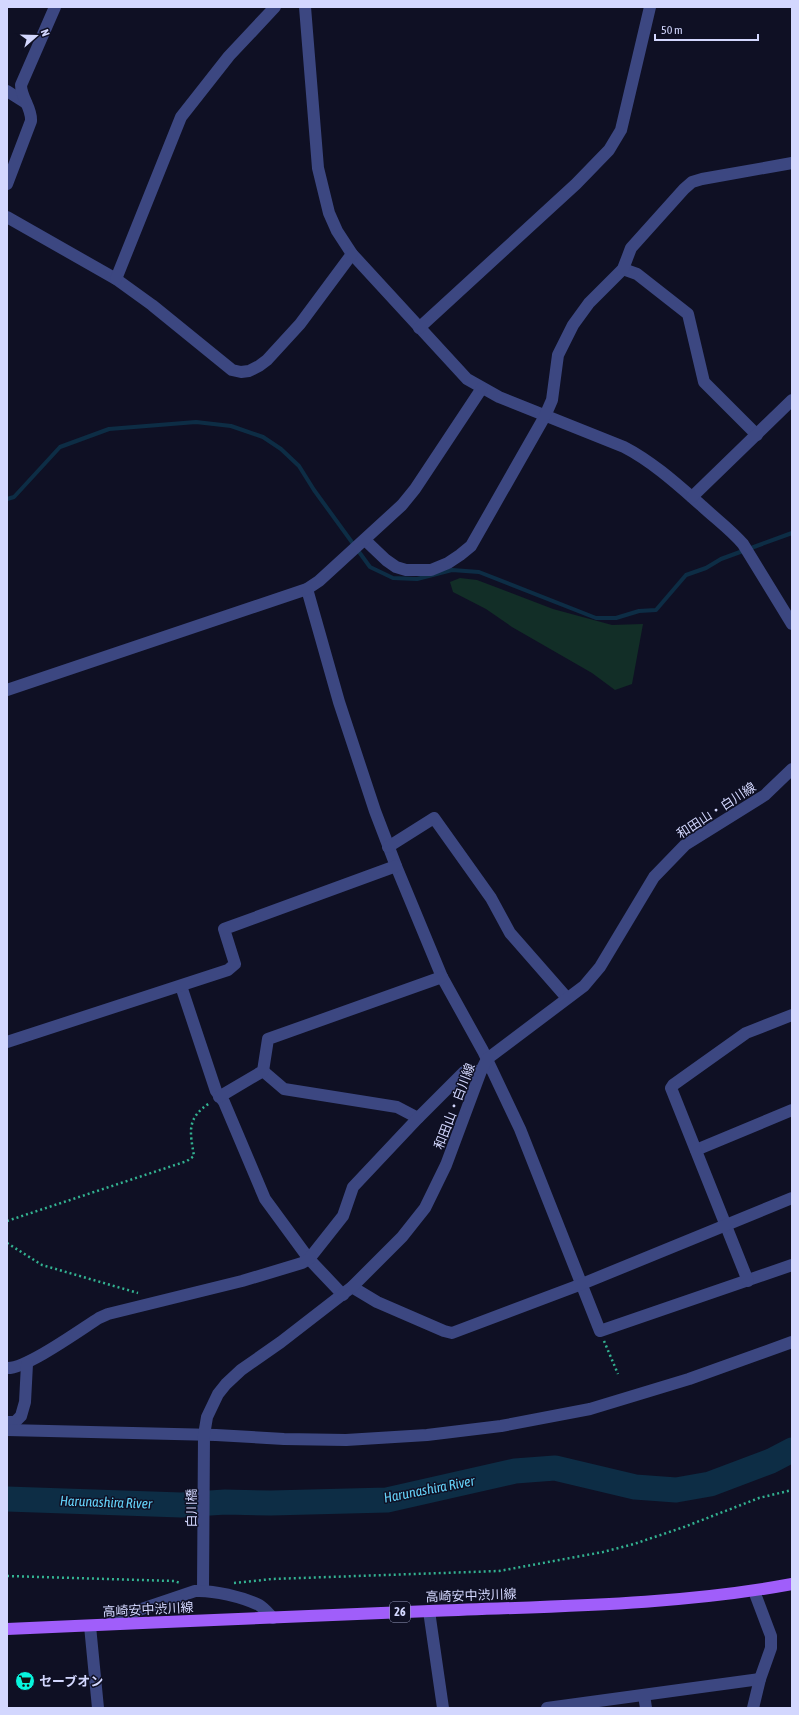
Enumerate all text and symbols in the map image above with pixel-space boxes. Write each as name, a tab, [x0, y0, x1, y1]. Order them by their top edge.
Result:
north arrow	[16, 16, 56, 56]
scale bar	[655, 16, 758, 42]
text: 50 m	[661, 23, 683, 37]
text: N	[39, 27, 52, 38]
street label: 和田山・白川線	[674, 779, 759, 841]
street label: 和田山・白川線	[431, 1061, 478, 1151]
water label: Harunashira River	[382, 1472, 477, 1506]
street label: 白川橋	[184, 1488, 199, 1528]
water label: Harunashira River	[60, 1492, 153, 1512]
street label: 高崎安中渋川線	[425, 1586, 517, 1605]
street label: 高崎安中渋川線	[102, 1600, 194, 1619]
road number: 26	[390, 1602, 410, 1622]
supermarket icon: セーブオン	[14, 1670, 36, 1692]
place label: セーブオン	[39, 1674, 103, 1689]

